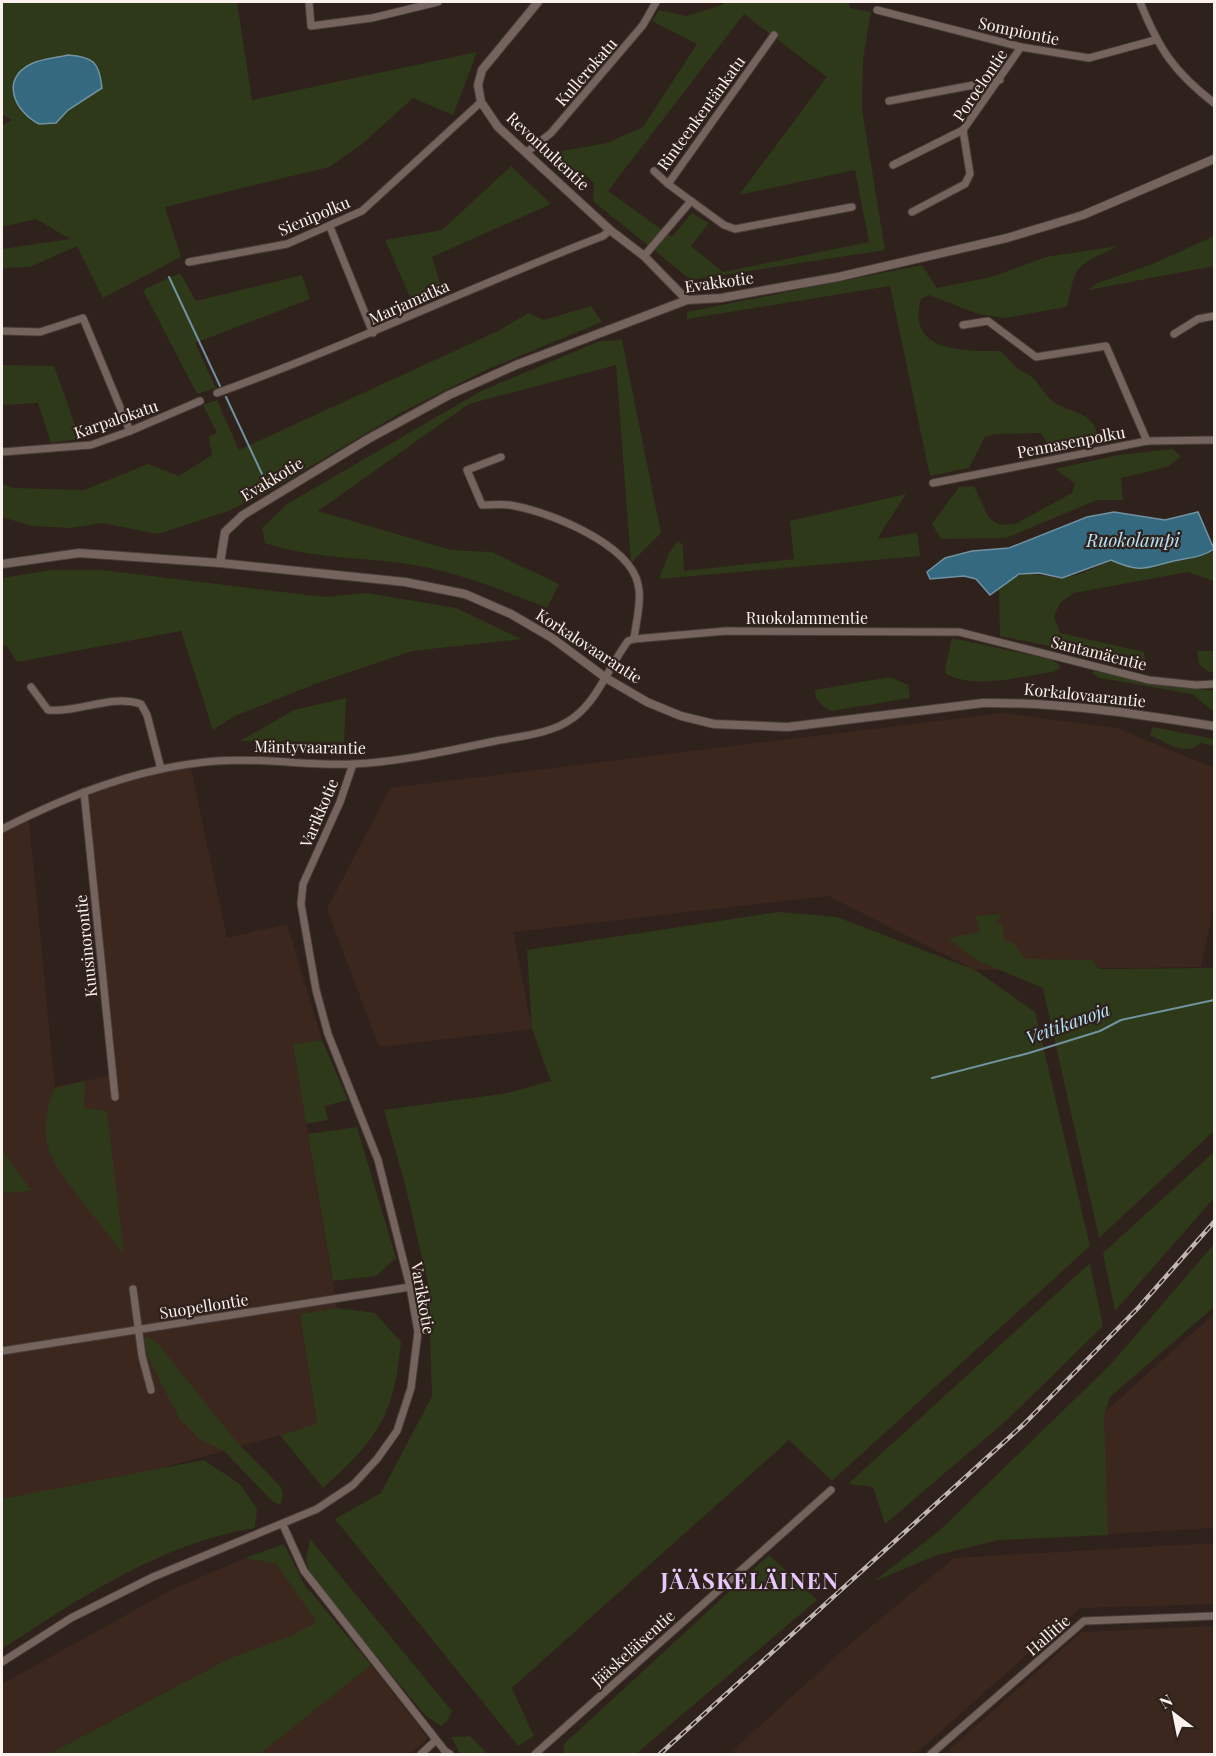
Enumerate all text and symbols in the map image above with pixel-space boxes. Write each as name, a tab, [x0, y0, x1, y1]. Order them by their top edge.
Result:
street label: Sompiontie	[977, 12, 1062, 49]
street label: Kullerokatu	[550, 33, 621, 110]
street label: Poroelontie	[948, 45, 1011, 125]
street label: Rinteenkentänkatu	[652, 51, 749, 174]
street label: Revontultentie	[503, 107, 594, 194]
street label: Sienipolku	[275, 191, 353, 240]
street label: Evakkotie	[683, 266, 755, 297]
street label: Marjamatka	[365, 275, 452, 329]
street label: Karpalokatu	[71, 394, 161, 443]
street label: Pennasenpolku	[1015, 421, 1127, 462]
street label: Evakkotie	[237, 452, 307, 505]
water label: Ruokolampi	[1085, 528, 1180, 552]
street label: Korkalovaarantie	[532, 603, 646, 688]
street label: Ruokolammentie	[746, 607, 868, 628]
street label: Santamäentie	[1049, 630, 1149, 675]
street label: Korkalovaarantie	[1023, 678, 1147, 711]
street label: Mäntyvaarantie	[254, 735, 366, 758]
street label: Varikkotie	[294, 775, 342, 851]
street label: Kuusinorontie	[70, 894, 101, 998]
water label: Veitikanoja	[1022, 997, 1113, 1049]
street label: Varikkotie	[407, 1259, 440, 1336]
street label: Suopellontie	[158, 1288, 250, 1323]
district label: JÄÄSKELÄINEN	[659, 1565, 840, 1595]
street label: Jääskeläisentie	[586, 1605, 679, 1691]
street label: Hallitie	[1021, 1610, 1074, 1660]
north arrow	[1144, 1684, 1204, 1744]
text: N	[1155, 1689, 1177, 1713]

